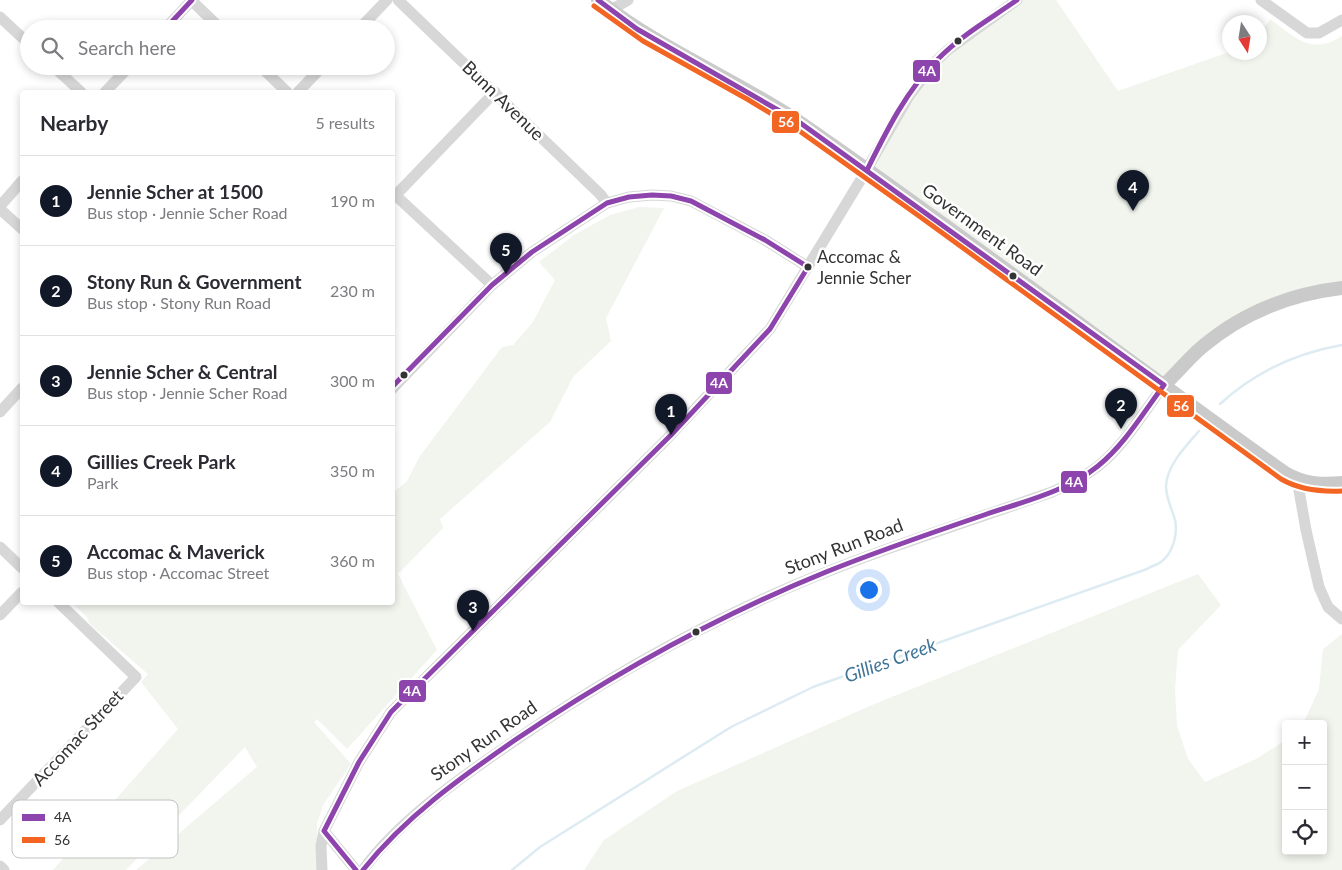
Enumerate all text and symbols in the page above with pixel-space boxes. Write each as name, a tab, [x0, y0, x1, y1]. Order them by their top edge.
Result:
north arrow	[1222, 15, 1267, 60]
search box	[20, 20, 395, 75]
icon: search	[38, 34, 66, 62]
text: Search here	[78, 36, 176, 59]
unlabelled marker	[953, 36, 963, 46]
street label: Bunn Avenue	[458, 56, 549, 145]
line badge: 4A	[912, 59, 941, 83]
text: 4A	[918, 62, 936, 79]
text: Nearby	[40, 110, 108, 135]
line badge: 56	[771, 110, 800, 134]
text: 5 results	[315, 113, 375, 132]
text: 56	[778, 113, 794, 130]
pin: 4	[1117, 170, 1149, 211]
street label: Government Road	[918, 178, 1047, 280]
text: Jennie Scher at 1500	[87, 180, 263, 203]
text: 1	[51, 191, 61, 210]
text: 190 m	[330, 191, 375, 210]
text: Bus stop · Jennie Scher Road	[87, 203, 288, 222]
pin: 5	[490, 233, 522, 274]
place label: Accomac & Jennie Scher	[817, 246, 912, 288]
marker: Accomac & Jennie Scher	[803, 262, 813, 272]
text: Stony Run & Government	[87, 270, 301, 293]
unlabelled marker	[1008, 271, 1018, 281]
text: 2	[51, 281, 61, 300]
text: 230 m	[330, 281, 375, 300]
text: Bus stop · Stony Run Road	[87, 293, 271, 312]
text: Jennie Scher & Central	[87, 360, 278, 383]
unlabelled marker	[399, 370, 409, 380]
text: 3	[51, 371, 61, 390]
text: 300 m	[330, 371, 375, 390]
line badge: 4A	[705, 371, 733, 395]
text: 4A	[710, 374, 728, 391]
text: Bus stop · Jennie Scher Road	[87, 383, 288, 402]
pin: 2	[1105, 388, 1137, 429]
pin: 1	[655, 394, 687, 435]
line badge: 56	[1166, 394, 1195, 418]
text: 56	[1173, 397, 1189, 414]
text: Gillies Creek Park	[87, 450, 236, 473]
text: 4	[51, 461, 61, 480]
text: 350 m	[330, 461, 375, 480]
line badge: 4A	[1060, 470, 1088, 494]
text: Park	[87, 473, 118, 492]
text: 4A	[1065, 473, 1083, 490]
street label: Stony Run Road	[781, 513, 906, 579]
text: Accomac & Maverick	[87, 540, 265, 563]
text: 5	[51, 551, 61, 570]
text: 360 m	[330, 551, 375, 570]
text: Bus stop · Accomac Street	[87, 563, 269, 582]
your location	[856, 577, 882, 603]
pin: 3	[457, 590, 489, 631]
unlabelled marker	[691, 627, 701, 637]
water label: Gillies Creek	[841, 632, 940, 687]
line badge: 4A	[398, 679, 427, 703]
text: 4A	[403, 682, 421, 699]
street label: Accomac Street	[27, 684, 128, 790]
street label: Stony Run Road	[426, 695, 541, 785]
map controls	[1282, 720, 1327, 855]
button: +	[1282, 720, 1327, 765]
button: −	[1282, 765, 1327, 810]
legend	[12, 800, 178, 858]
text: 4A	[54, 808, 72, 825]
button: locate	[1282, 810, 1327, 855]
text: 56	[54, 831, 70, 848]

